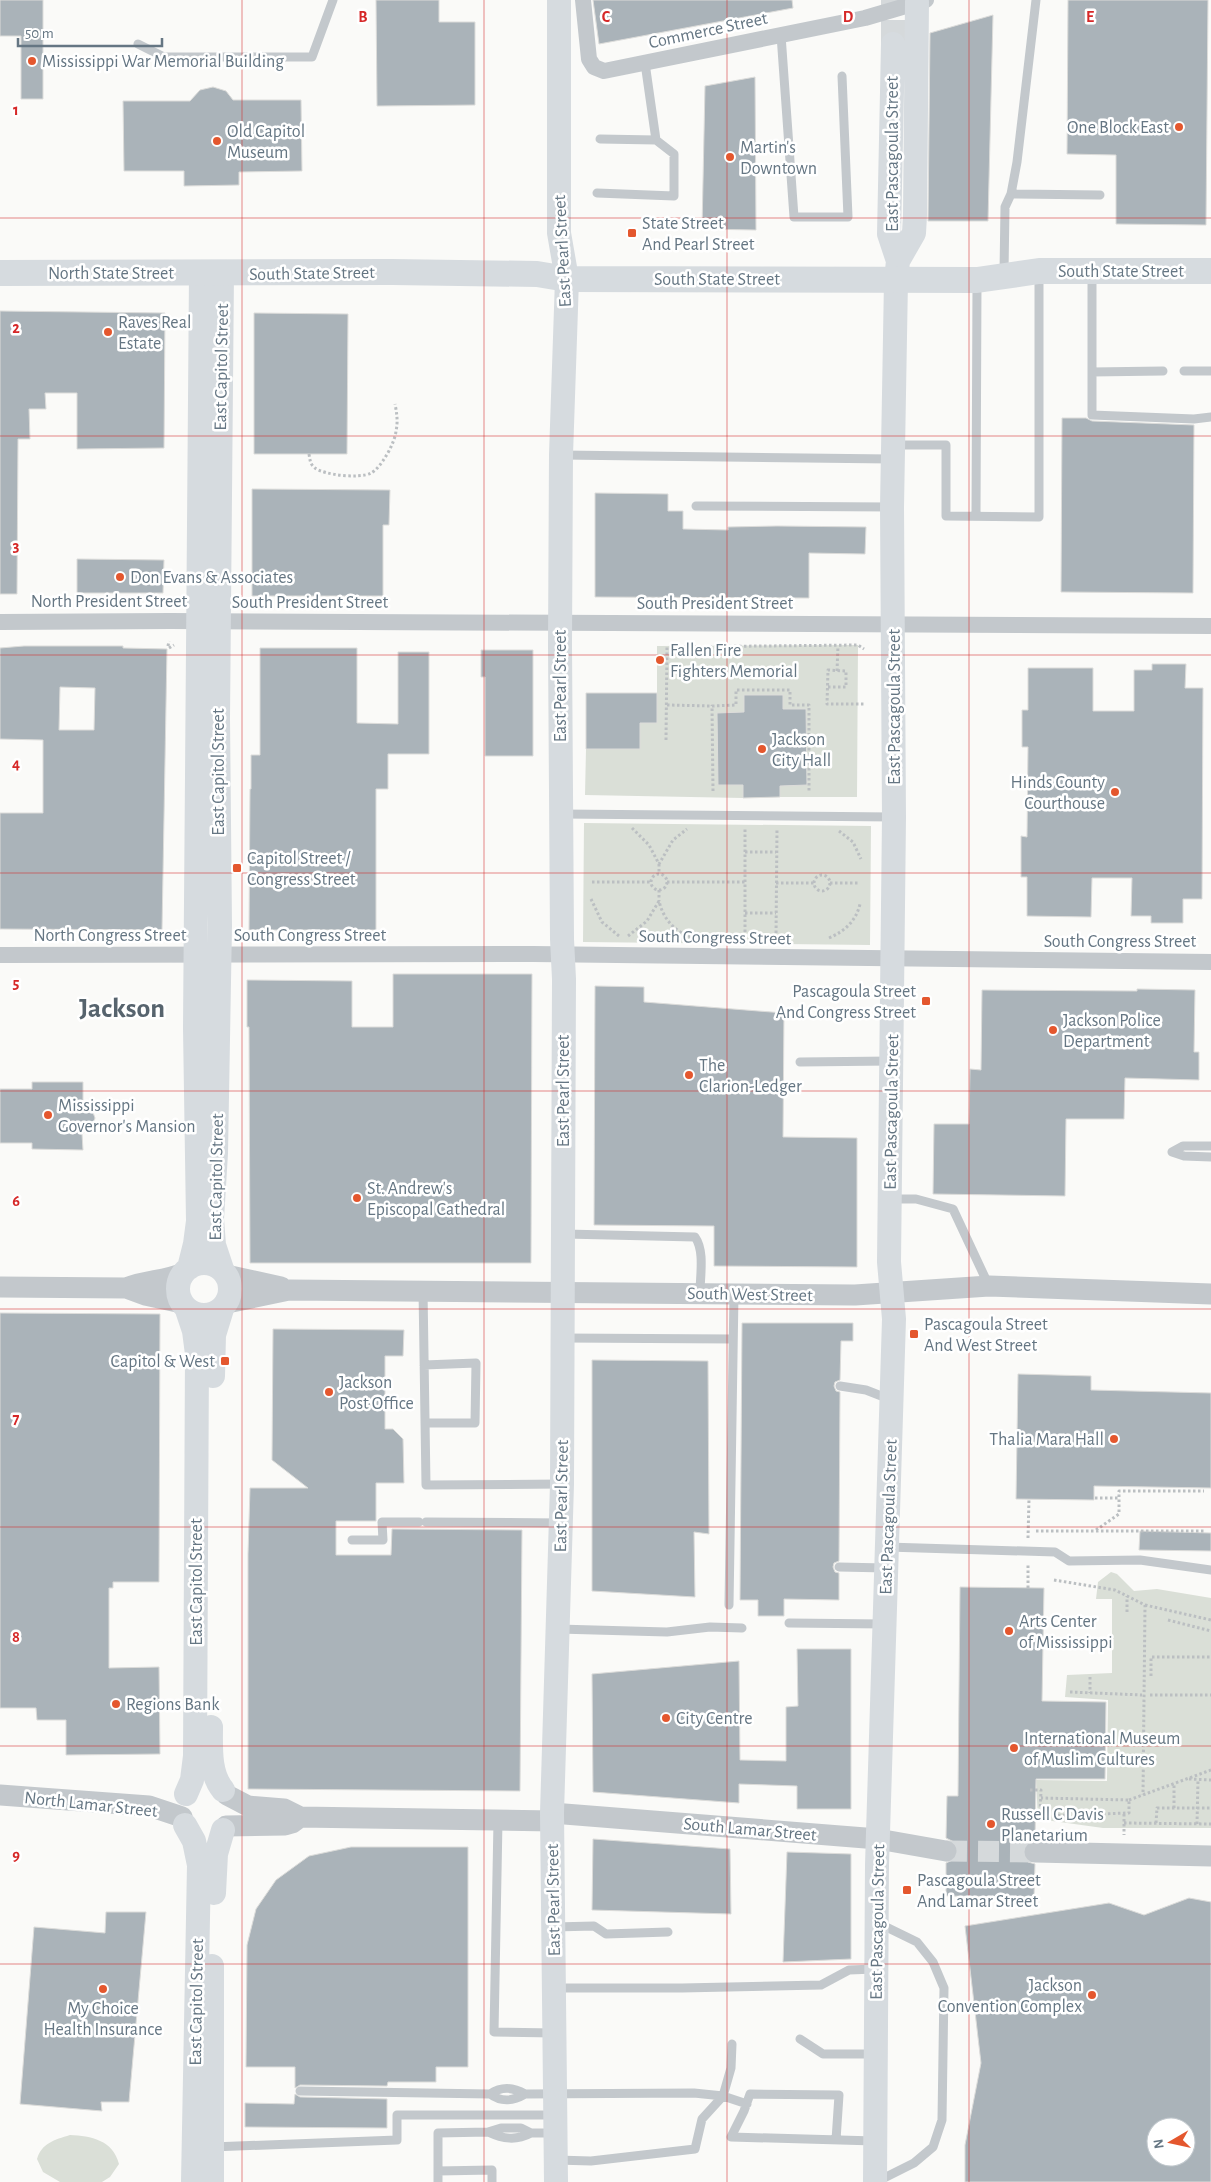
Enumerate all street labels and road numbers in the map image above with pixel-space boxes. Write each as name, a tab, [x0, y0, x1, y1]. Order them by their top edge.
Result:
street label: Commerce Street	[647, 10, 769, 52]
street label: East Pascagoula Street	[884, 76, 902, 232]
street label: East Pearl Street	[551, 194, 575, 308]
street label: South State Street	[1058, 263, 1184, 281]
street label: South State Street	[249, 264, 375, 284]
street label: North State Street	[48, 265, 174, 283]
street label: South State Street	[654, 271, 780, 289]
street label: East Capitol Street	[212, 303, 232, 431]
street label: North President Street	[31, 593, 188, 611]
street label: South President Street	[232, 594, 388, 612]
street label: South President Street	[637, 595, 793, 613]
street label: East Pearl Street	[552, 629, 570, 742]
street label: East Pascagoula Street	[886, 629, 904, 785]
street label: East Capitol Street	[210, 708, 228, 836]
street label: North Congress Street	[34, 927, 187, 945]
street label: South Congress Street	[234, 927, 387, 945]
street label: South Congress Street	[638, 928, 792, 948]
street label: South Congress Street	[1044, 933, 1197, 951]
street label: East Pearl Street	[555, 1034, 573, 1147]
street label: East Pascagoula Street	[882, 1034, 902, 1190]
street label: East Capitol Street	[207, 1113, 227, 1241]
street label: South West Street	[687, 1285, 813, 1305]
street label: East Pearl Street	[552, 1439, 572, 1553]
street label: East Pascagoula Street	[877, 1439, 901, 1595]
street label: East Capitol Street	[188, 1518, 206, 1646]
street label: North Lamar Street	[23, 1789, 159, 1821]
street label: South Lamar Street	[683, 1815, 817, 1845]
street label: East Pearl Street	[544, 1843, 564, 1956]
street label: East Pascagoula Street	[868, 1844, 888, 2000]
street label: East Capitol Street	[187, 1938, 207, 2066]

